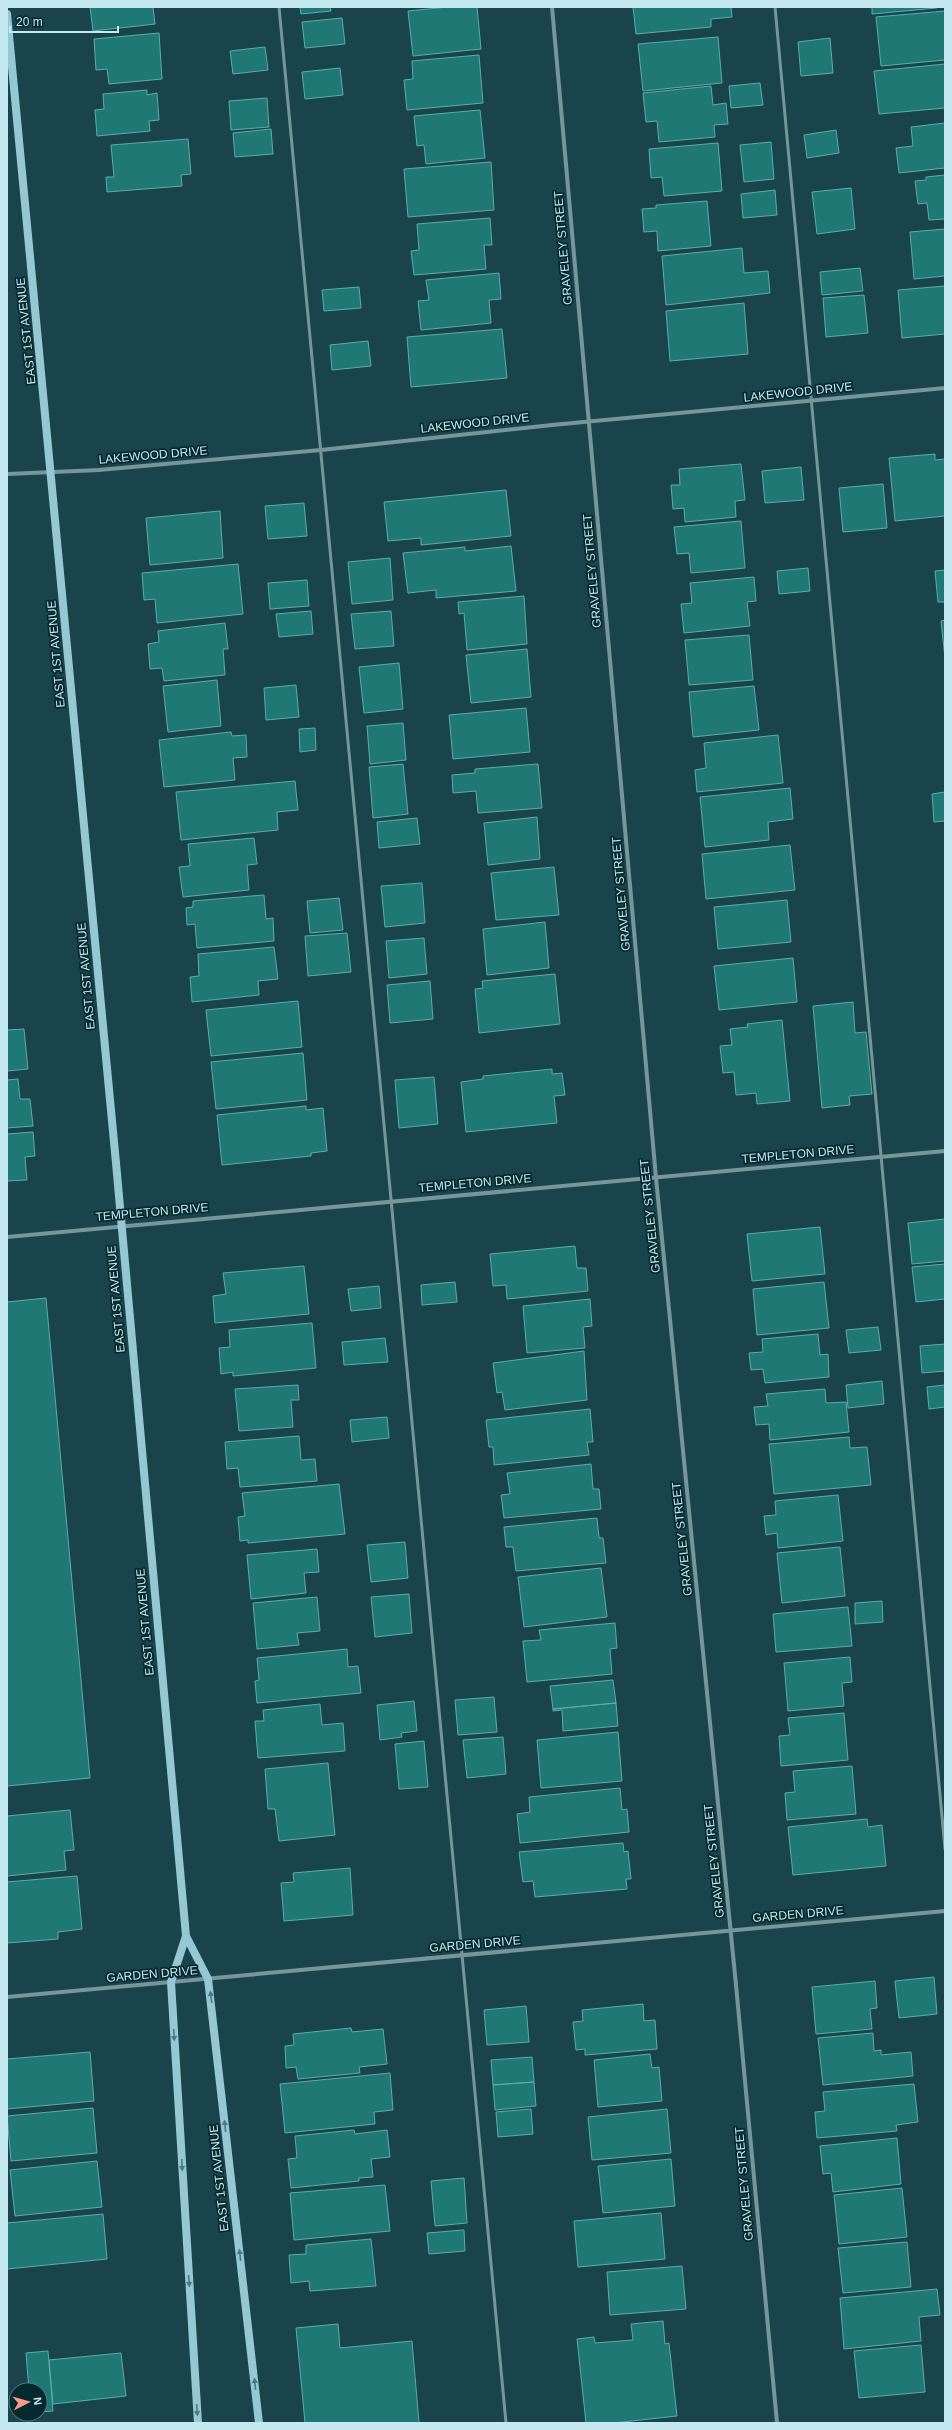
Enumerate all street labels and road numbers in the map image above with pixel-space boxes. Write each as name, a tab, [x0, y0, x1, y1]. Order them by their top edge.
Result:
street label: GRAVELEY STREET	[551, 190, 575, 306]
street label: EAST 1ST AVENUE	[13, 277, 39, 385]
street label: LAKEWOOD DRIVE	[743, 379, 853, 405]
street label: LAKEWOOD DRIVE	[420, 410, 530, 436]
street label: LAKEWOOD DRIVE	[98, 443, 208, 467]
street label: GRAVELEY STREET	[580, 513, 604, 629]
street label: EAST 1ST AVENUE	[44, 600, 68, 708]
street label: GRAVELEY STREET	[609, 836, 633, 952]
street label: EAST 1ST AVENUE	[74, 922, 98, 1030]
street label: TEMPLETON DRIVE	[741, 1142, 855, 1166]
street label: GRAVELEY STREET	[637, 1158, 663, 1274]
street label: TEMPLETON DRIVE	[418, 1171, 532, 1195]
street label: TEMPLETON DRIVE	[95, 1200, 209, 1224]
street label: EAST 1ST AVENUE	[104, 1245, 128, 1353]
street label: GRAVELEY STREET	[669, 1481, 695, 1597]
street label: EAST 1ST AVENUE	[133, 1568, 157, 1676]
street label: GRAVELEY STREET	[701, 1803, 727, 1919]
street label: GARDEN DRIVE	[752, 1903, 844, 1925]
street label: GARDEN DRIVE	[429, 1933, 521, 1955]
street label: GARDEN DRIVE	[106, 1963, 198, 1985]
street label: EAST 1ST AVENUE	[206, 2124, 232, 2232]
street label: GRAVELEY STREET	[732, 2126, 756, 2242]

